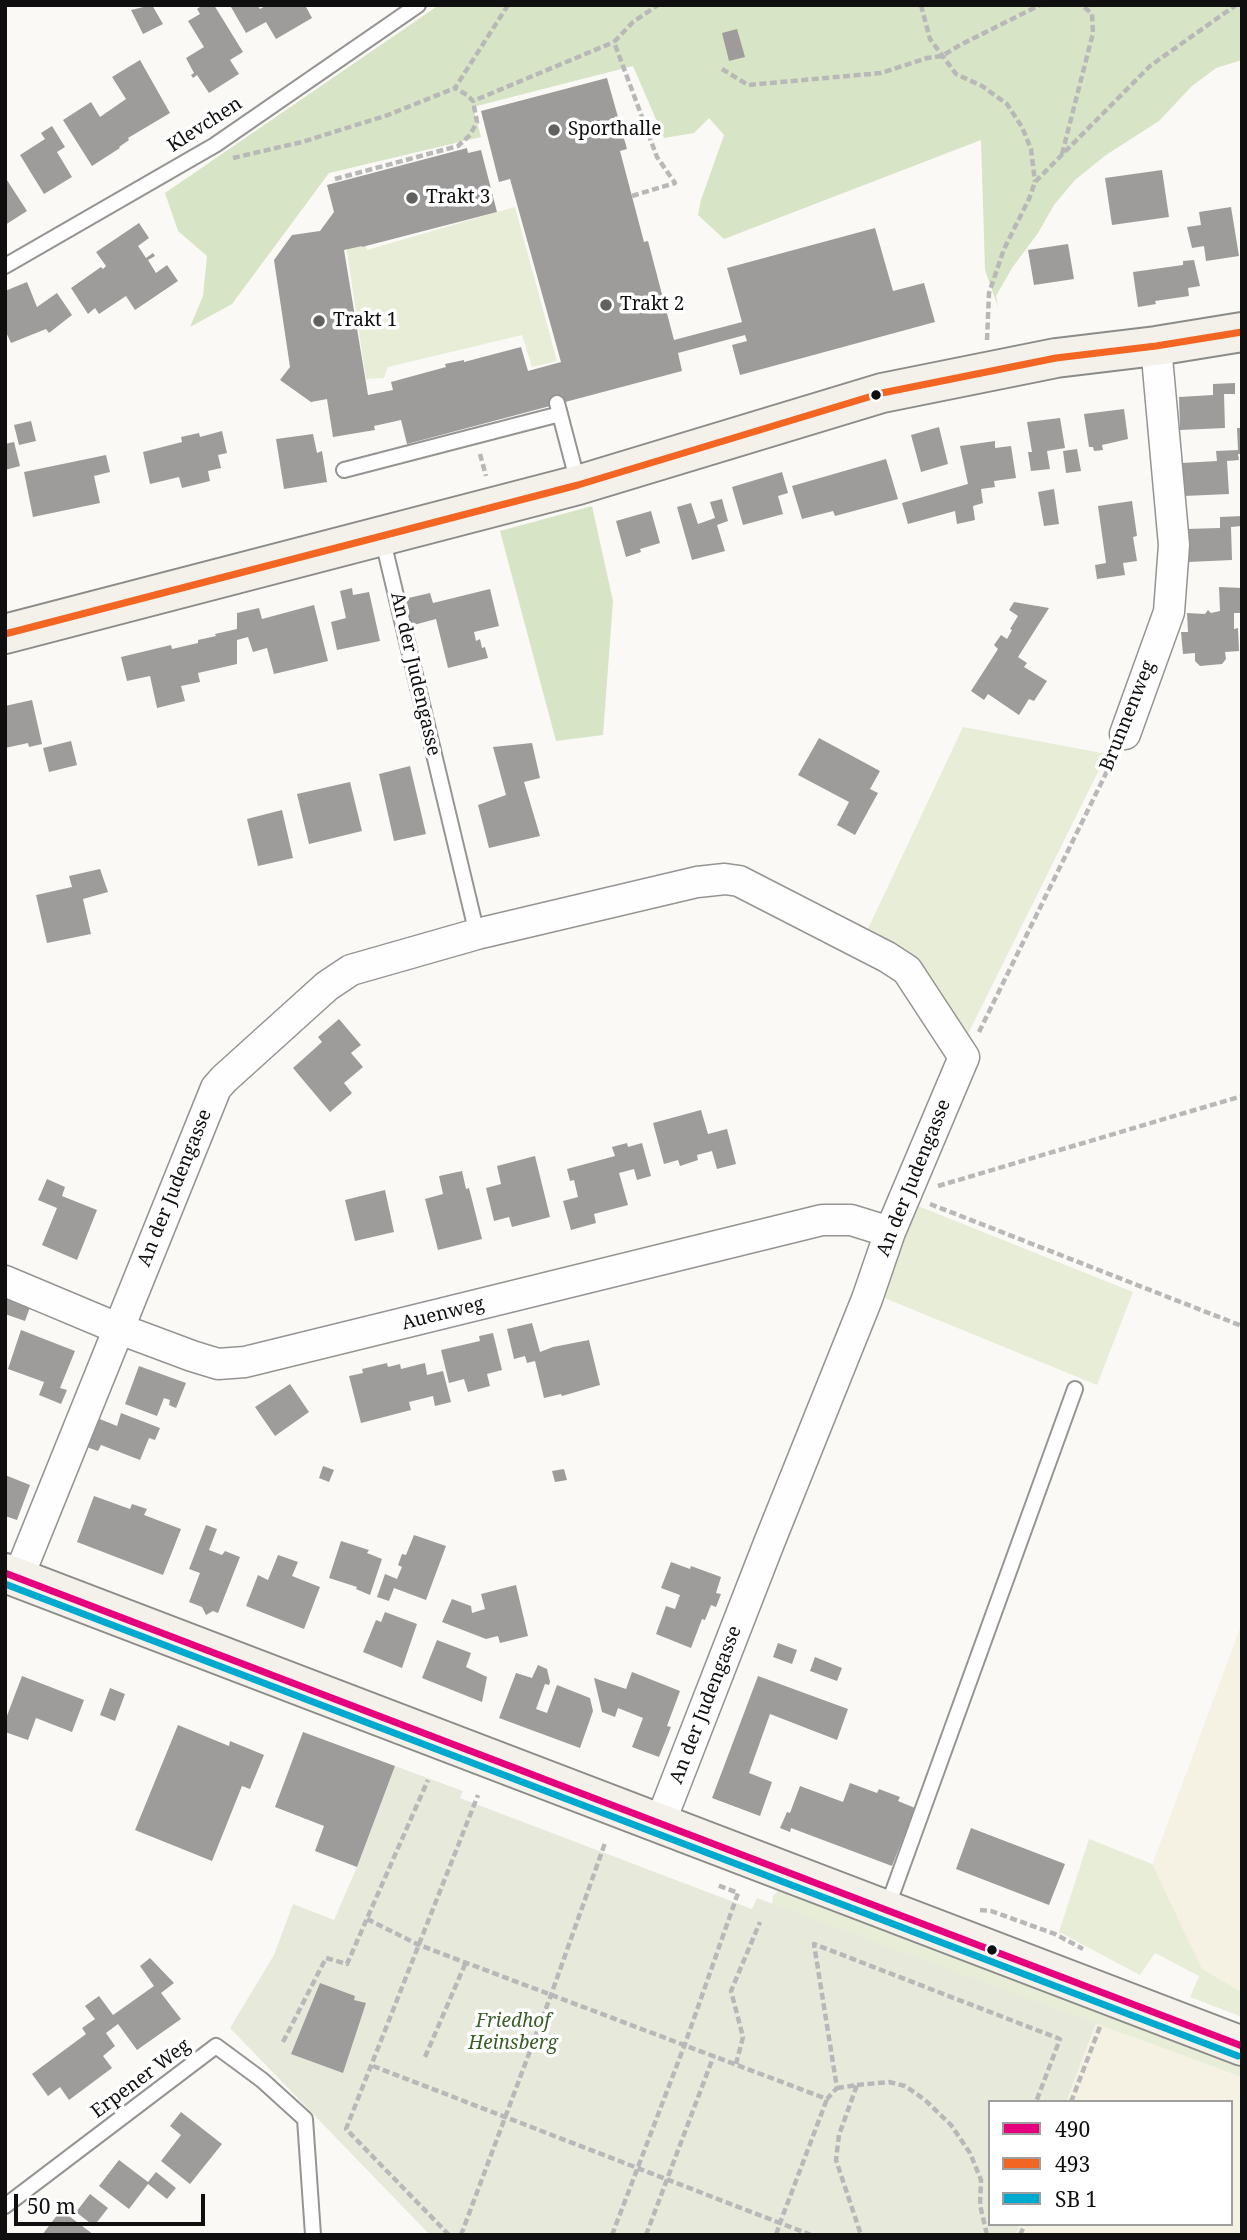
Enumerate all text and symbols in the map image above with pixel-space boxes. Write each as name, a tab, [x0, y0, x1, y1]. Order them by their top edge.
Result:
street label: Klevchen	[163, 93, 247, 157]
place label: Sporthalle	[568, 119, 661, 141]
marker: Sporthalle	[546, 122, 562, 138]
place label: Trakt 3	[426, 187, 490, 209]
marker: Trakt 3	[404, 190, 420, 206]
place label: Trakt 2	[620, 294, 684, 316]
marker: Trakt 2	[598, 297, 614, 313]
place label: Trakt 1	[333, 310, 397, 332]
marker: Trakt 1	[311, 313, 327, 329]
unlabelled marker	[869, 388, 883, 402]
street label: An der Judengasse	[385, 590, 445, 758]
street label: Brunnenweg	[1095, 657, 1161, 775]
street label: An der Judengasse	[872, 1096, 956, 1260]
street label: An der Judengasse	[133, 1106, 217, 1270]
street label: Auenweg	[399, 1293, 487, 1335]
street label: An der Judengasse	[665, 1623, 747, 1787]
unlabelled marker	[985, 1943, 999, 1957]
park label: Friedhof Heinsberg	[468, 2011, 558, 2055]
street label: Erpener Weg	[87, 2034, 195, 2124]
legend	[988, 2100, 1233, 2226]
text: 490	[1055, 2115, 1090, 2143]
text: 493	[1055, 2150, 1090, 2178]
scale bar	[18, 2180, 208, 2224]
text: SB 1	[1055, 2185, 1097, 2213]
text: 50 m	[27, 2192, 76, 2220]

